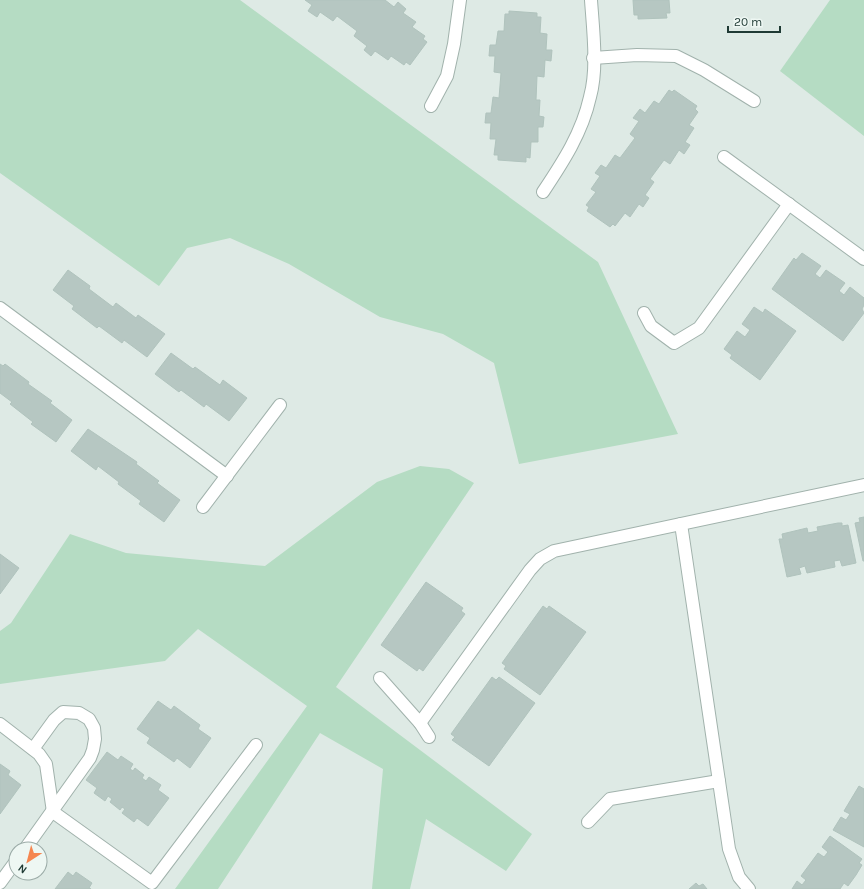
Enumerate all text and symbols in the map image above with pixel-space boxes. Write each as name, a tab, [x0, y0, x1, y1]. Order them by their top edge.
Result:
scale bar	[728, 8, 780, 34]
text: 20 m	[734, 15, 762, 29]
north arrow	[8, 841, 48, 881]
text: N	[15, 861, 29, 876]

